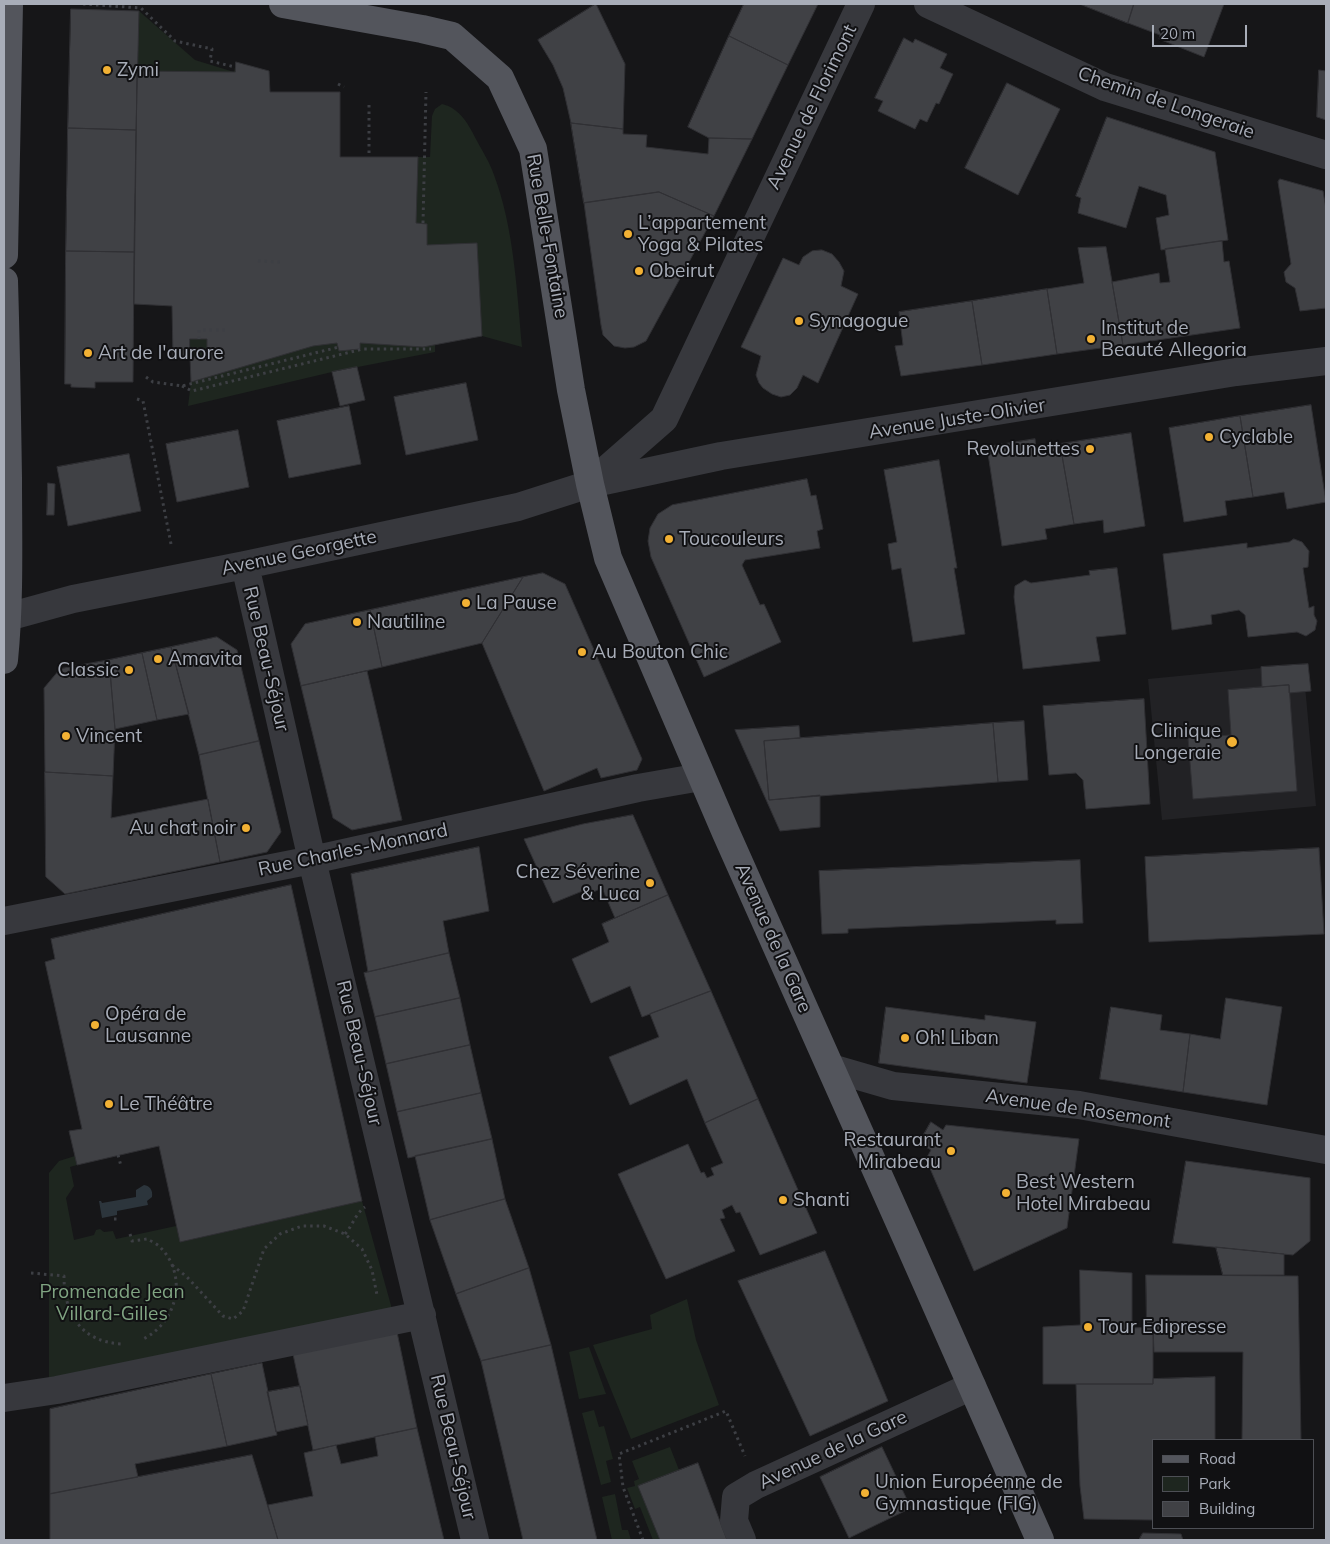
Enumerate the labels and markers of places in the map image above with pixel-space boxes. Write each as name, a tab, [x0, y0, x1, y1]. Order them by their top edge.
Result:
place label: Zymi	[117, 59, 159, 81]
marker: Zymi	[101, 64, 113, 76]
place label: L’appartement Yoga & Pilates	[638, 212, 766, 256]
marker: L’appartement Yoga & Pilates	[622, 228, 634, 240]
place label: Obeirut	[649, 260, 714, 282]
marker: Obeirut	[633, 265, 645, 277]
place label: Synagogue	[809, 310, 908, 332]
marker: Synagogue	[793, 315, 805, 327]
place label: Institut de Beauté Allegoria	[1101, 317, 1247, 361]
marker: Institut de Beauté Allegoria	[1085, 333, 1097, 345]
place label: Art de l'aurore	[98, 342, 223, 364]
marker: Art de l'aurore	[82, 347, 94, 359]
place label: Cyclable	[1219, 426, 1293, 448]
marker: Cyclable	[1203, 431, 1215, 443]
place label: Revolunettes	[966, 438, 1080, 460]
marker: Revolunettes	[1084, 443, 1096, 455]
place label: Toucouleurs	[679, 528, 784, 550]
marker: Toucouleurs	[663, 533, 675, 545]
place label: La Pause	[476, 592, 557, 614]
marker: La Pause	[460, 597, 472, 609]
place label: Nautiline	[367, 611, 445, 633]
marker: Nautiline	[351, 616, 363, 628]
place label: Au Bouton Chic	[592, 641, 728, 663]
marker: Au Bouton Chic	[576, 646, 588, 658]
place label: Amavita	[168, 648, 243, 670]
marker: Amavita	[152, 653, 164, 665]
place label: Classic	[57, 659, 119, 681]
marker: Classic	[123, 664, 135, 676]
place label: Clinique Longeraie	[1134, 720, 1221, 764]
place label: Vincent	[76, 725, 142, 747]
marker: Vincent	[60, 730, 72, 742]
marker: Clinique Longeraie	[1225, 735, 1239, 749]
place label: Au chat noir	[129, 817, 236, 839]
marker: Au chat noir	[240, 822, 252, 834]
place label: Chez Séverine & Luca	[516, 861, 640, 905]
marker: Chez Séverine & Luca	[644, 877, 656, 889]
place label: Opéra de Lausanne	[105, 1003, 191, 1047]
marker: Opéra de Lausanne	[89, 1019, 101, 1031]
place label: Oh! Liban	[915, 1027, 999, 1049]
marker: Oh! Liban	[899, 1032, 911, 1044]
place label: Le Théâtre	[119, 1093, 213, 1115]
marker: Le Théâtre	[103, 1098, 115, 1110]
place label: Restaurant Mirabeau	[843, 1129, 941, 1173]
marker: Restaurant Mirabeau	[945, 1145, 957, 1157]
place label: Best Western Hotel Mirabeau	[1016, 1171, 1151, 1215]
marker: Best Western Hotel Mirabeau	[1000, 1187, 1012, 1199]
place label: Shanti	[793, 1189, 850, 1211]
marker: Shanti	[777, 1194, 789, 1206]
place label: Tour Edipresse	[1098, 1316, 1226, 1338]
marker: Tour Edipresse	[1082, 1321, 1094, 1333]
place label: Union Européenne de Gymnastique (FIG)	[875, 1471, 1063, 1515]
marker: Union Européenne de Gymnastique (FIG)	[859, 1487, 871, 1499]

